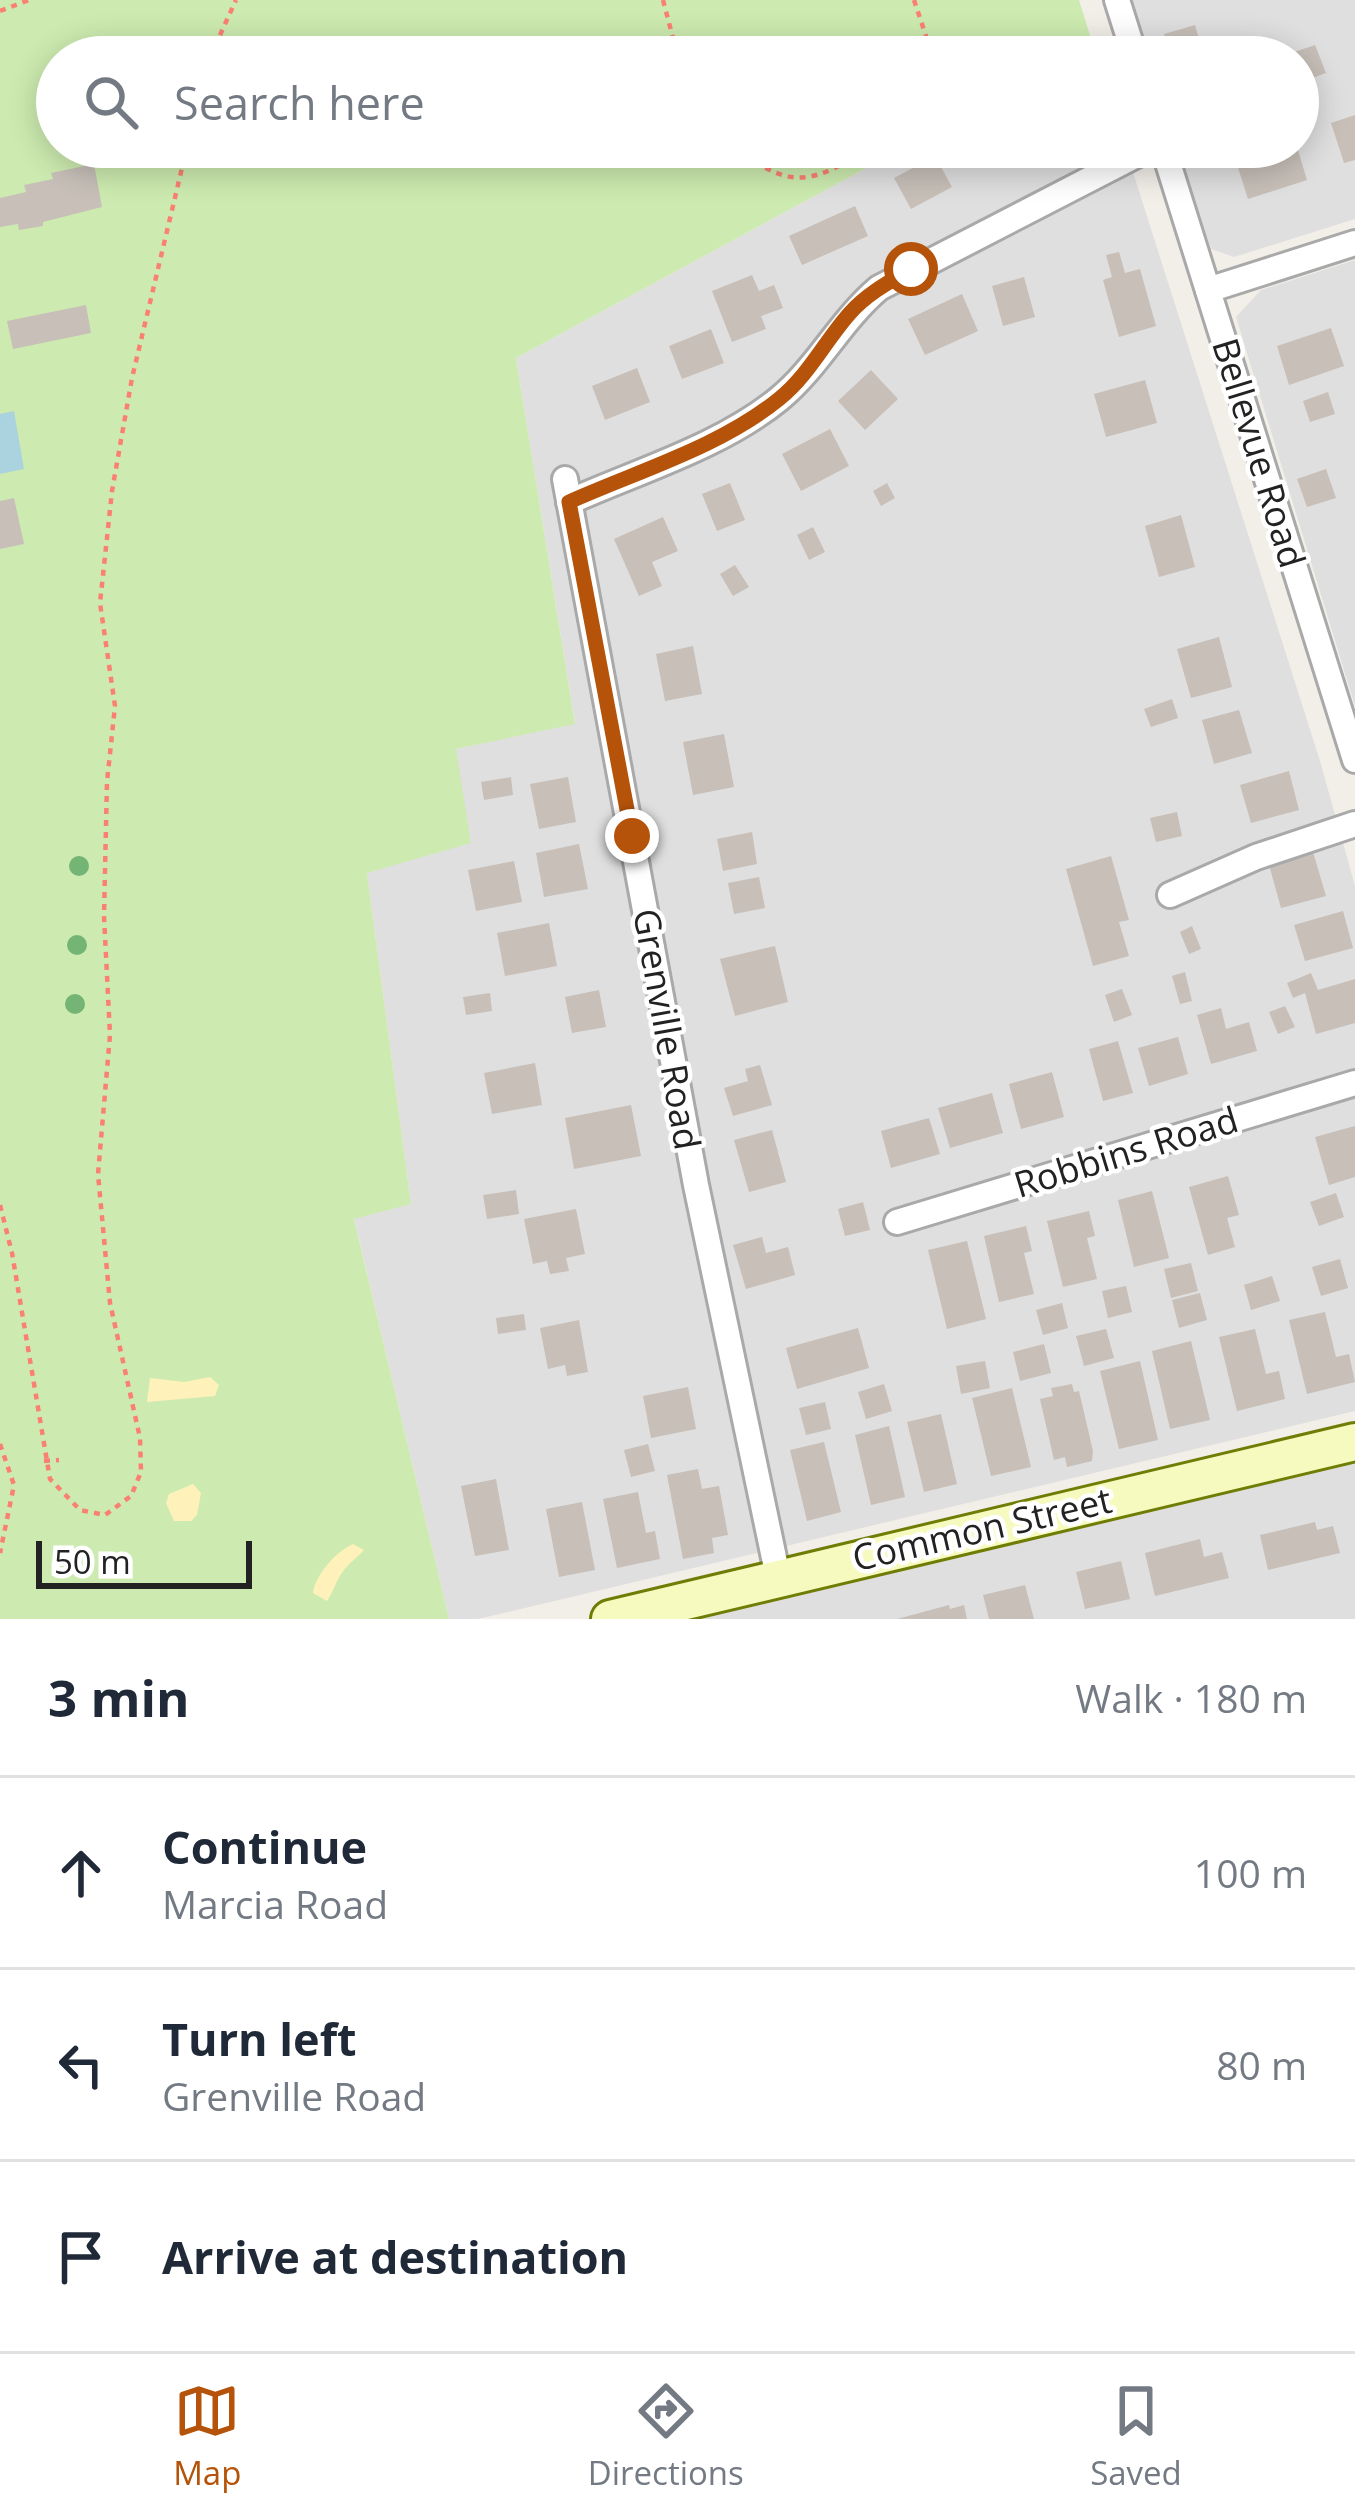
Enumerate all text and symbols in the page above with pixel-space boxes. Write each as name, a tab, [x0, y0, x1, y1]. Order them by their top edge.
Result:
search box	[36, 36, 1319, 168]
icon: search	[78, 69, 144, 135]
text: Search here	[174, 72, 425, 133]
route start	[884, 242, 938, 296]
street label: Bellevue Road	[1201, 332, 1318, 574]
route end	[605, 809, 659, 863]
street label: Grenville Road	[622, 905, 713, 1153]
street label: Robbins Road	[1008, 1094, 1244, 1209]
street label: Common Street	[847, 1475, 1116, 1582]
scale bar	[36, 1535, 252, 1588]
text: 50 m	[54, 1539, 131, 1584]
text: 3 min	[48, 1662, 190, 1732]
text: Walk · 180 m	[1075, 1671, 1307, 1724]
text: Continue	[162, 1816, 367, 1877]
icon: ahead	[48, 1840, 114, 1906]
text: 100 m	[1194, 1846, 1307, 1899]
text: Marcia Road	[162, 1877, 388, 1930]
text: Turn left	[162, 2008, 357, 2069]
icon: left	[48, 2032, 114, 2098]
text: 80 m	[1216, 2038, 1307, 2091]
text: Grenville Road	[162, 2069, 426, 2122]
icon: arrive	[48, 2224, 114, 2290]
text: Arrive at destination	[162, 2226, 628, 2287]
tab: Map	[173, 2378, 241, 2495]
tab: Directions	[588, 2378, 744, 2495]
tab: Saved	[1090, 2378, 1182, 2495]

